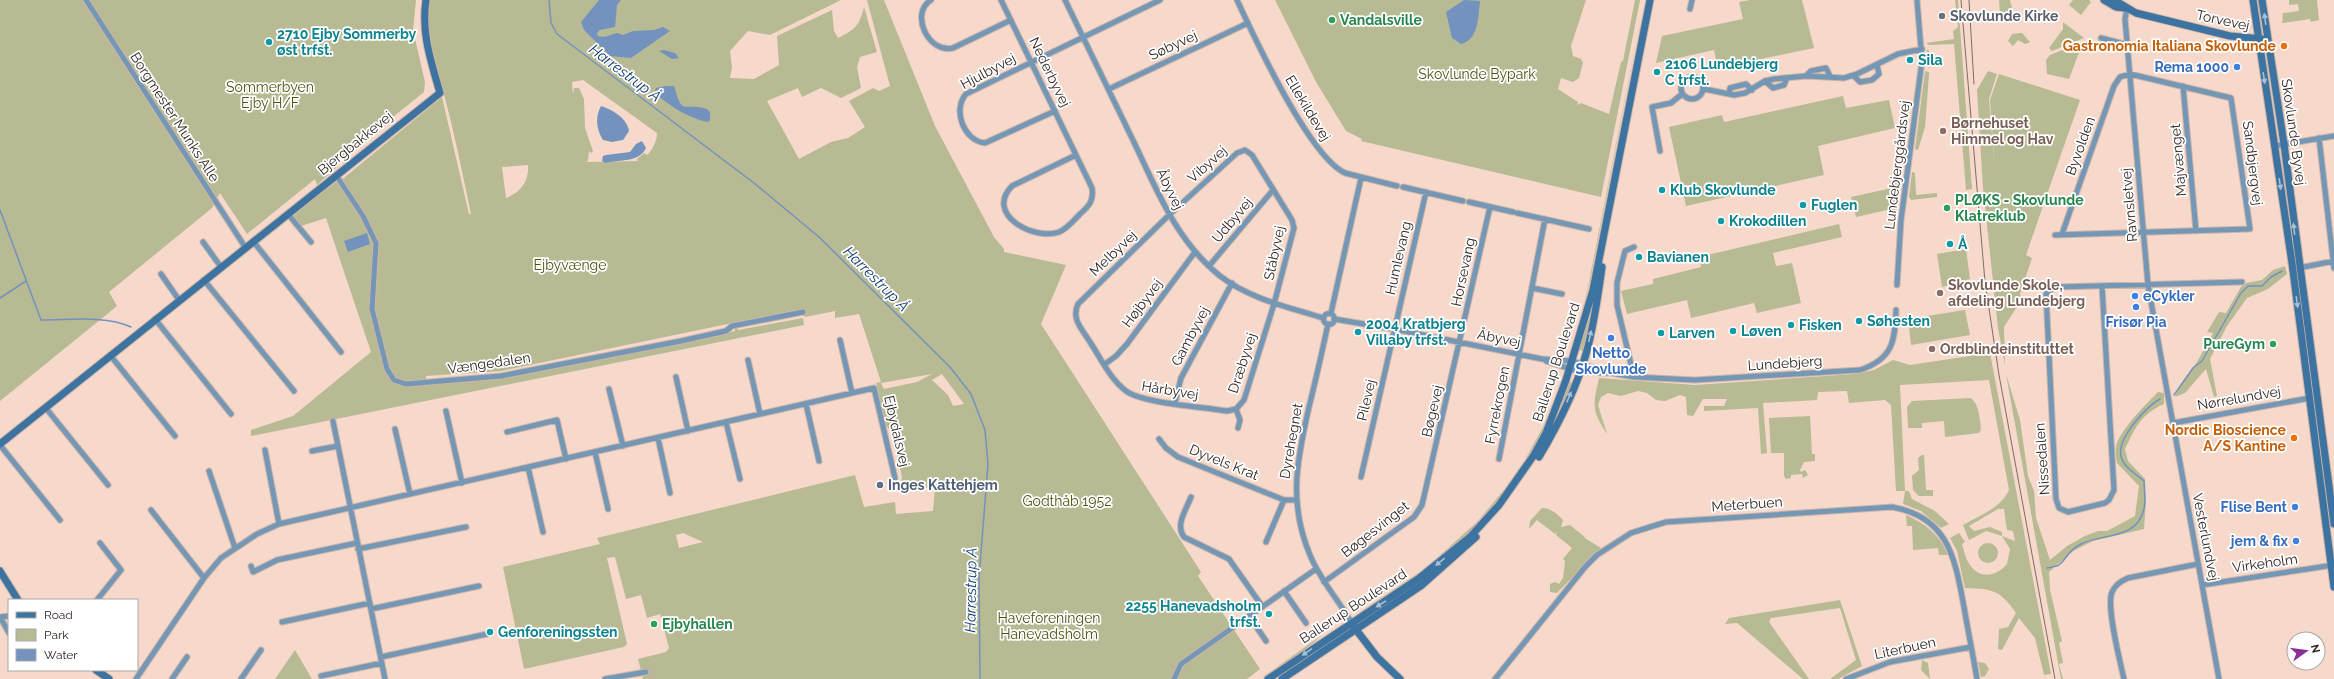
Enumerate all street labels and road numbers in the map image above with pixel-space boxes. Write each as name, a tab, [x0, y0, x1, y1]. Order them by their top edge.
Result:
street label: Torvevej	[2195, 7, 2251, 33]
street label: Søbyvej	[1146, 27, 1200, 63]
street label: Nederbyvej	[1026, 35, 1074, 109]
street label: Borgmester Munks Alle	[127, 49, 223, 185]
street label: Hjulbyvej	[958, 50, 1018, 92]
street label: Ellekildevej	[1282, 72, 1334, 144]
street label: Skovlunde Byvej	[2279, 78, 2309, 186]
street label: Lundebjerggårdsvej	[1881, 100, 1913, 230]
street label: Bjergbakkevej	[314, 108, 396, 178]
street label: Byvolden	[2062, 114, 2098, 178]
street label: Sandbjergvej	[2240, 120, 2266, 206]
street label: Majvænget	[2167, 123, 2189, 197]
street label: Vibyvej	[1184, 142, 1230, 186]
street label: Åbyvej	[1153, 165, 1188, 212]
street label: Ravnsletvej	[2118, 167, 2140, 243]
street label: Udbyvej	[1209, 194, 1255, 246]
street label: Humlevang	[1382, 220, 1414, 296]
street label: Ståbyvej	[1260, 224, 1288, 282]
street label: Melbyvej	[1086, 227, 1140, 279]
street label: Horsevang	[1448, 236, 1478, 308]
street label: Højbyvej	[1119, 276, 1165, 330]
street label: Ballerup Boulevard	[1529, 300, 1583, 424]
street label: Gambyvej	[1168, 304, 1212, 368]
street label: Åbyvej	[1476, 325, 1522, 350]
street label: Dræbyvej	[1225, 331, 1259, 395]
street label: Vængedalen	[447, 349, 531, 377]
street label: Lundebjerg	[1747, 352, 1823, 374]
street label: Fyrrekrogen	[1482, 365, 1512, 445]
street label: Hårbyvej	[1140, 378, 1200, 402]
street label: Pilevej	[1353, 378, 1379, 422]
street label: Bøgevej	[1418, 383, 1446, 439]
street label: Nørrelundvej	[2196, 383, 2282, 413]
street label: Ejbydalsvej	[881, 394, 913, 468]
street label: Dyrehegnet	[1276, 402, 1306, 480]
street label: Nissedalen	[2032, 422, 2052, 496]
street label: Dyvels Krat	[1187, 441, 1261, 483]
street label: Vesterlundvej	[2190, 492, 2222, 582]
street label: Meterbuen	[1711, 494, 1783, 514]
street label: Bøgesvinget	[1338, 497, 1412, 560]
street label: Virkeholm	[2231, 550, 2299, 576]
street label: Ballerup Boulevard	[1296, 565, 1410, 647]
street label: Literbuen	[1873, 634, 1937, 662]

